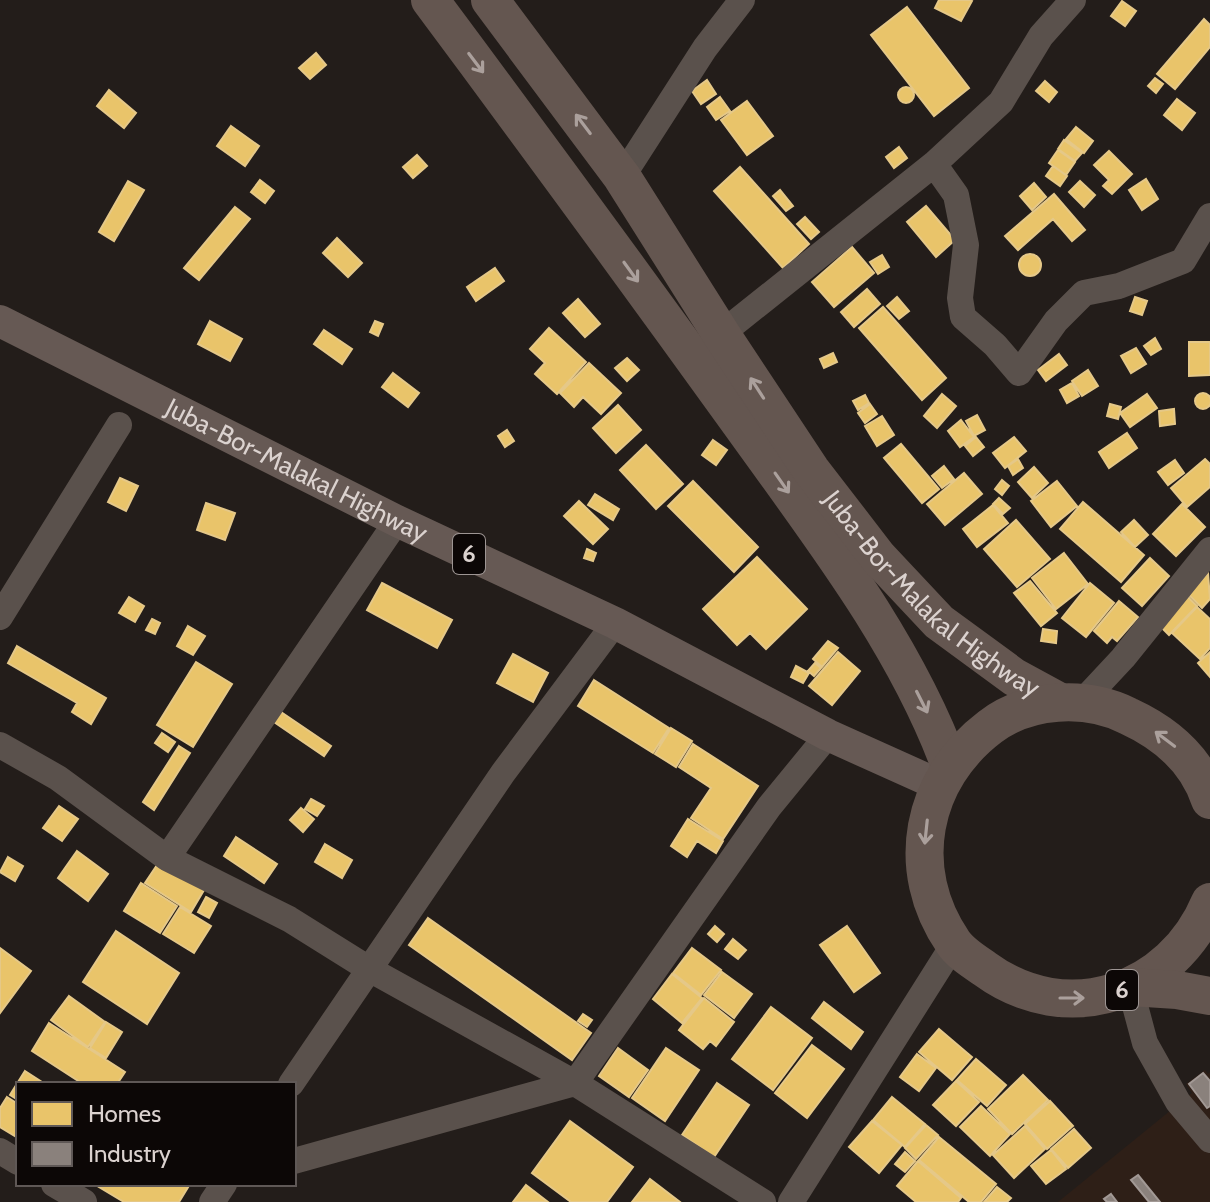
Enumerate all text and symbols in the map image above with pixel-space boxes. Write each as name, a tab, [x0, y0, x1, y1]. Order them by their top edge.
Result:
one-way arrow	[468, 51, 485, 73]
one-way arrow	[574, 114, 591, 136]
one-way arrow	[623, 260, 639, 282]
one-way arrow	[748, 378, 765, 400]
street label: Juba-Bor-Malakal Highway	[159, 391, 433, 549]
one-way arrow	[774, 472, 790, 494]
street label: Juba-Bor-Malakal Highway	[816, 483, 1045, 704]
road number: 6	[453, 534, 485, 574]
one-way arrow	[915, 689, 931, 713]
one-way arrow	[1154, 730, 1176, 747]
one-way arrow	[919, 818, 934, 845]
road number: 6	[1106, 970, 1138, 1010]
one-way arrow	[1058, 990, 1085, 1006]
legend	[16, 1082, 296, 1186]
text: Homes	[88, 1099, 161, 1128]
text: Industry	[88, 1139, 171, 1168]

